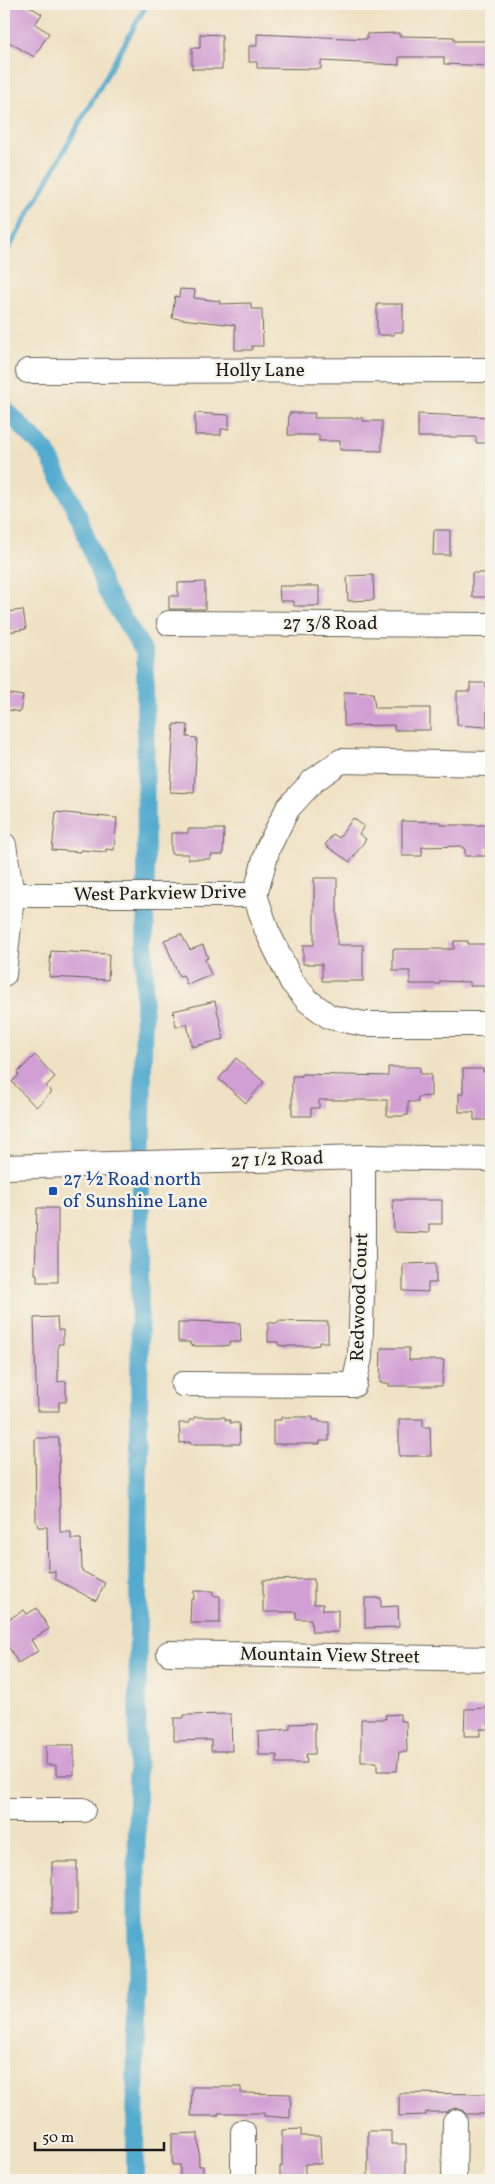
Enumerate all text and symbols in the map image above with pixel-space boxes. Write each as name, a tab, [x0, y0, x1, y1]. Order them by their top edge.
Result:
street label: Holly Lane	[215, 358, 305, 384]
street label: 27 3/8 Road	[282, 611, 378, 637]
street label: West Parkview Drive	[73, 879, 247, 909]
street label: 27 1/2 Road	[230, 1145, 324, 1175]
place label: 27 ½ Road north of Sunshine Lane	[63, 1167, 208, 1215]
marker: 27 ½ Road north of Sunshine Lane	[47, 1185, 59, 1197]
street label: Redwood Court	[345, 1232, 375, 1362]
street label: Mountain View Street	[240, 1641, 421, 1671]
scale bar	[35, 2119, 164, 2151]
text: 50 m	[42, 2128, 74, 2149]

